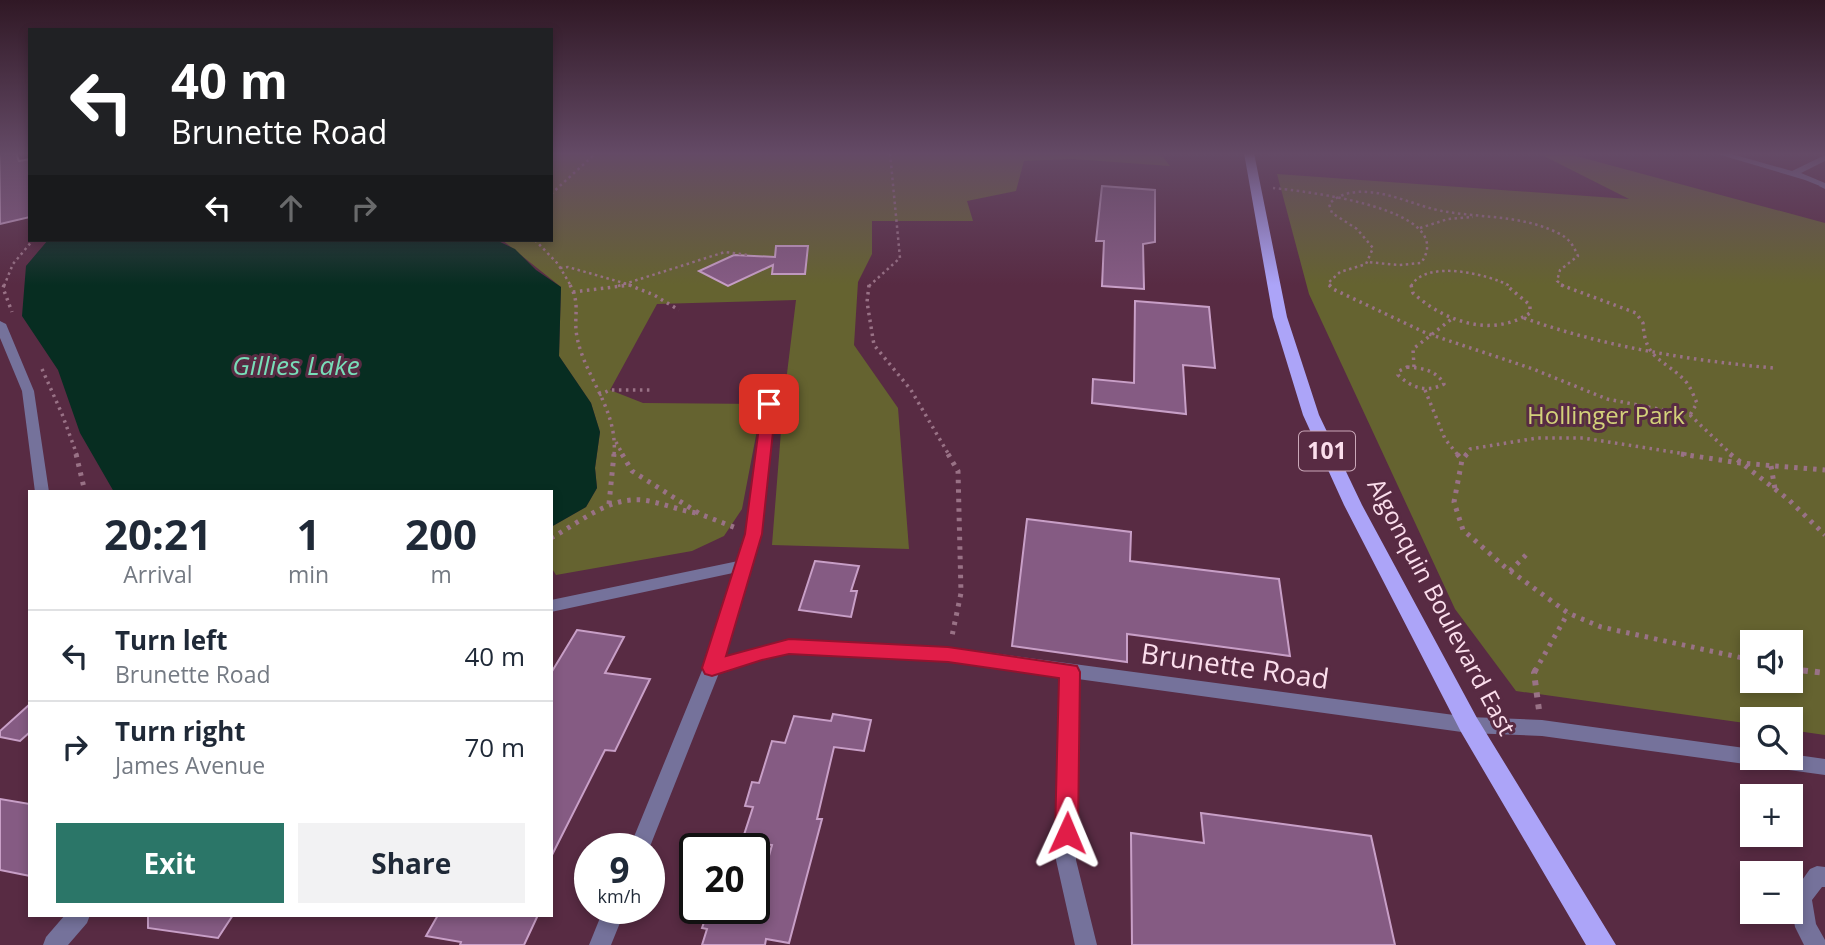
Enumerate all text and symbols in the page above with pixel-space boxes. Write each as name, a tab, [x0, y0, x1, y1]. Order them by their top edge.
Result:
text: 40 m	[171, 47, 288, 113]
icon: left	[56, 56, 147, 147]
text: Brunette Road	[171, 110, 387, 153]
icon: left	[199, 189, 237, 227]
icon: ahead	[272, 189, 310, 227]
icon: right	[345, 189, 383, 227]
water label: Gillies Lake	[232, 347, 360, 383]
pin	[739, 374, 799, 434]
icon: arrive	[750, 385, 788, 423]
park label: Hollinger Park	[1527, 398, 1685, 431]
road number: 101	[1299, 432, 1355, 471]
street label: Algonquin Boulevard East	[1360, 472, 1524, 741]
text: 20:21	[104, 505, 212, 562]
text: 1	[296, 505, 321, 562]
text: 200	[405, 505, 477, 562]
text: Arrival	[123, 558, 193, 590]
text: min	[288, 558, 329, 590]
text: m	[430, 558, 452, 590]
text: Turn left	[115, 622, 227, 658]
map controls	[1740, 630, 1803, 924]
button: sound	[1740, 630, 1803, 693]
street label: Brunette Road	[1139, 633, 1332, 697]
icon: left	[56, 637, 94, 675]
text: 40 m	[464, 638, 525, 674]
text: Brunette Road	[115, 658, 271, 690]
button: search	[1740, 707, 1803, 770]
text: Turn right	[115, 713, 246, 749]
icon: right	[56, 728, 94, 766]
text: 70 m	[464, 729, 525, 765]
text: James Avenue	[115, 749, 265, 781]
button: +	[1740, 784, 1803, 847]
position arrow	[1030, 796, 1104, 870]
button: Exit	[56, 823, 284, 903]
button: Share	[298, 823, 525, 903]
speed limit sign: 20	[679, 833, 770, 924]
text: 9	[609, 846, 630, 893]
button: −	[1740, 861, 1803, 924]
text: km/h	[598, 884, 641, 908]

